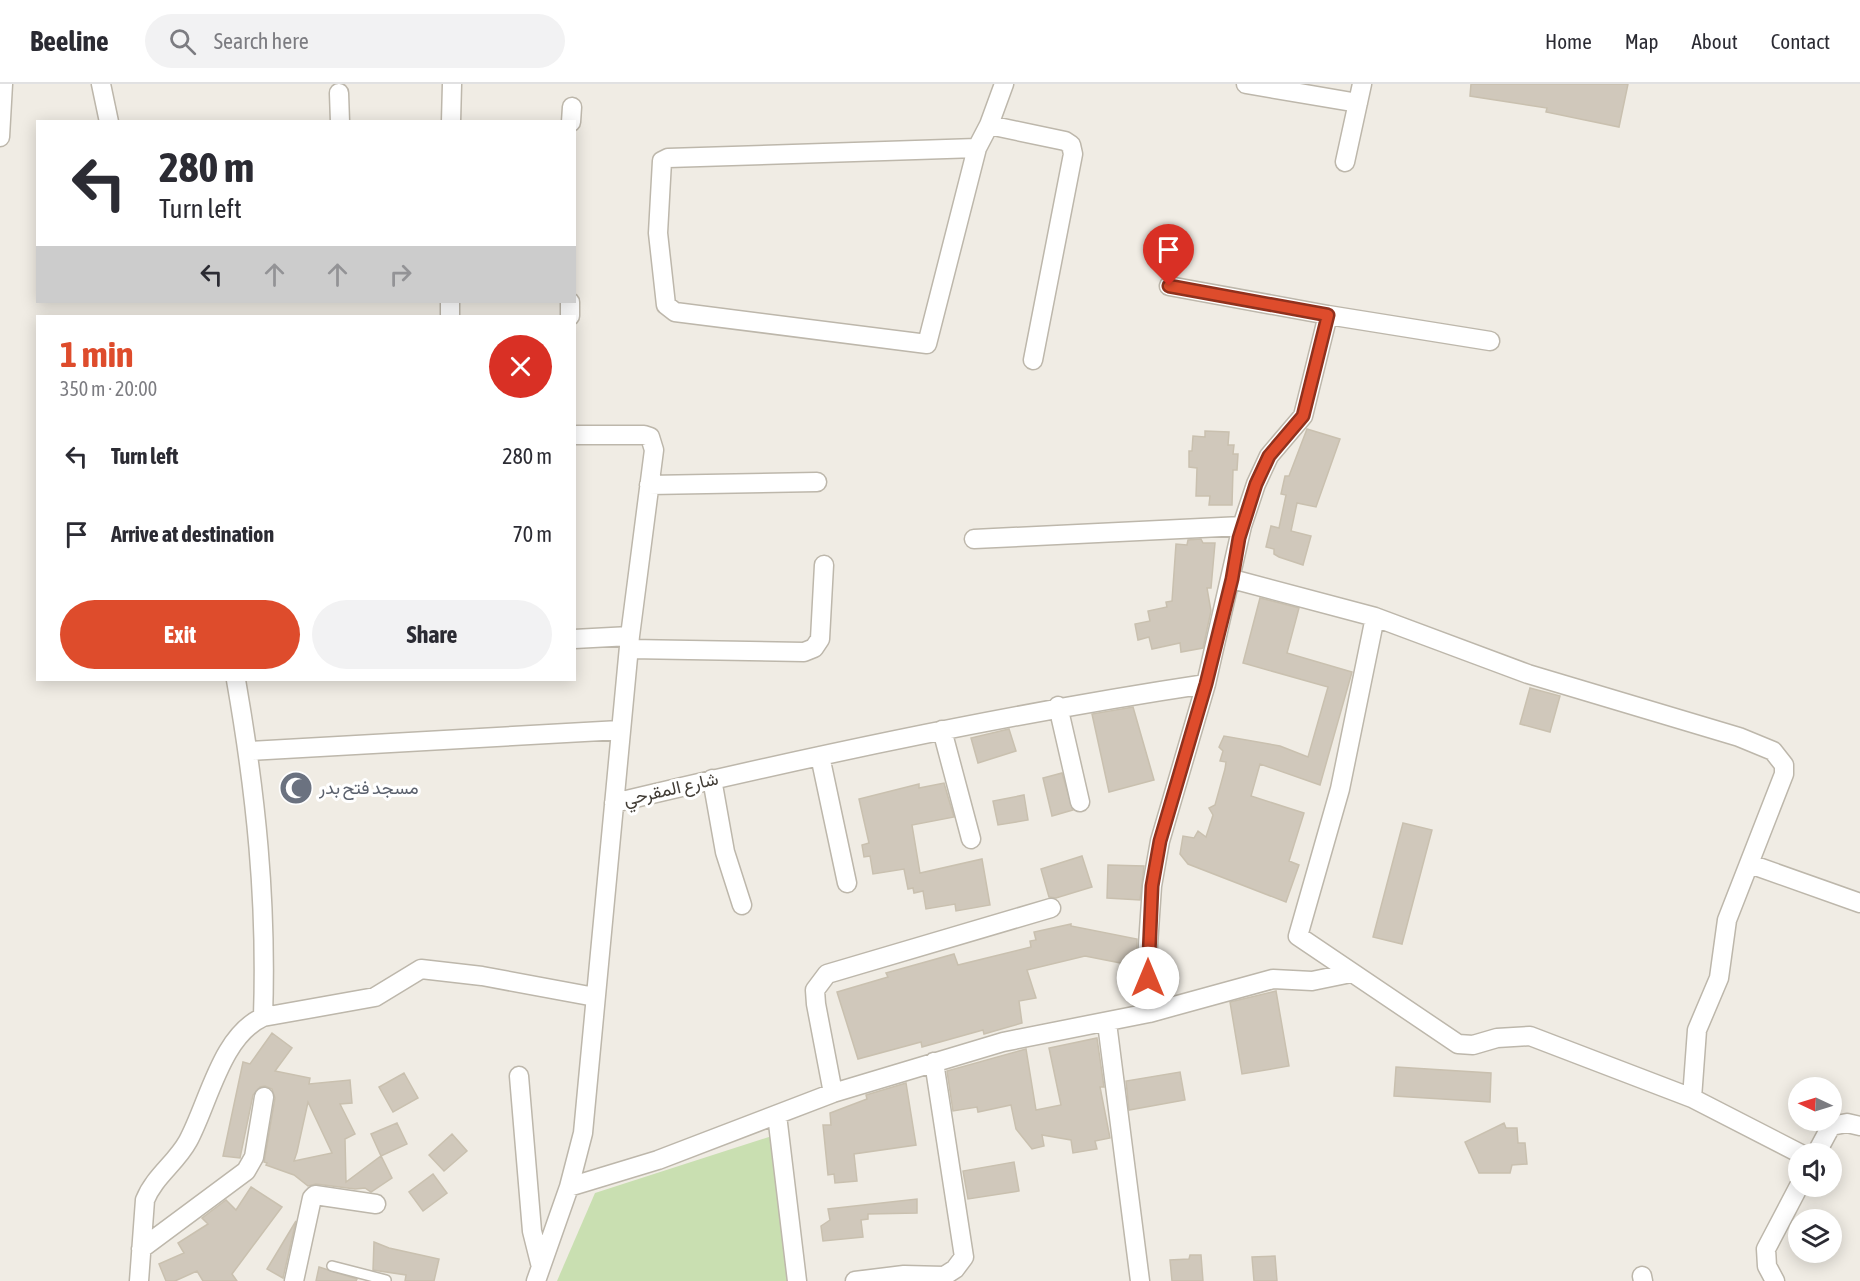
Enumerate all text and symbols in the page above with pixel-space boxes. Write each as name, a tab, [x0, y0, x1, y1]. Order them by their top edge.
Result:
search box	[145, 14, 565, 68]
text: Beeline	[30, 25, 109, 57]
icon: search	[166, 25, 199, 58]
text: Search here	[214, 28, 309, 54]
text: Home	[1545, 29, 1592, 53]
text: Map	[1625, 29, 1659, 53]
text: About	[1692, 29, 1738, 53]
text: Contact	[1771, 29, 1830, 53]
text: 280 m	[159, 143, 254, 191]
icon: left	[60, 144, 138, 222]
text: Turn left	[159, 193, 242, 224]
pin	[1143, 224, 1194, 286]
icon: arrive	[1152, 233, 1185, 266]
icon: left	[195, 258, 228, 291]
icon: ahead	[258, 258, 291, 291]
icon: ahead	[321, 258, 354, 291]
icon: right	[384, 258, 417, 291]
text: 1 min	[60, 333, 134, 375]
button: close	[489, 335, 552, 398]
text: 350 m · 20:00	[60, 377, 157, 400]
icon: left	[60, 440, 93, 473]
text: Turn left	[111, 443, 178, 469]
text: 280 m	[502, 443, 552, 469]
icon: arrive	[60, 518, 93, 551]
text: Arrive at destination	[111, 521, 274, 547]
text: 70 m	[512, 521, 552, 547]
button: Exit	[60, 600, 300, 669]
button: Share	[312, 600, 552, 669]
street label: شارع المقرحي	[621, 767, 721, 814]
mosque icon: مسجد فتح بدر	[278, 770, 314, 806]
place label: مسجد فتح بدر	[318, 777, 419, 800]
position arrow	[1116, 946, 1180, 1010]
north arrow	[1788, 1077, 1842, 1131]
map controls	[1788, 1077, 1842, 1263]
button: sound	[1788, 1143, 1842, 1197]
button: layers	[1788, 1209, 1842, 1263]

